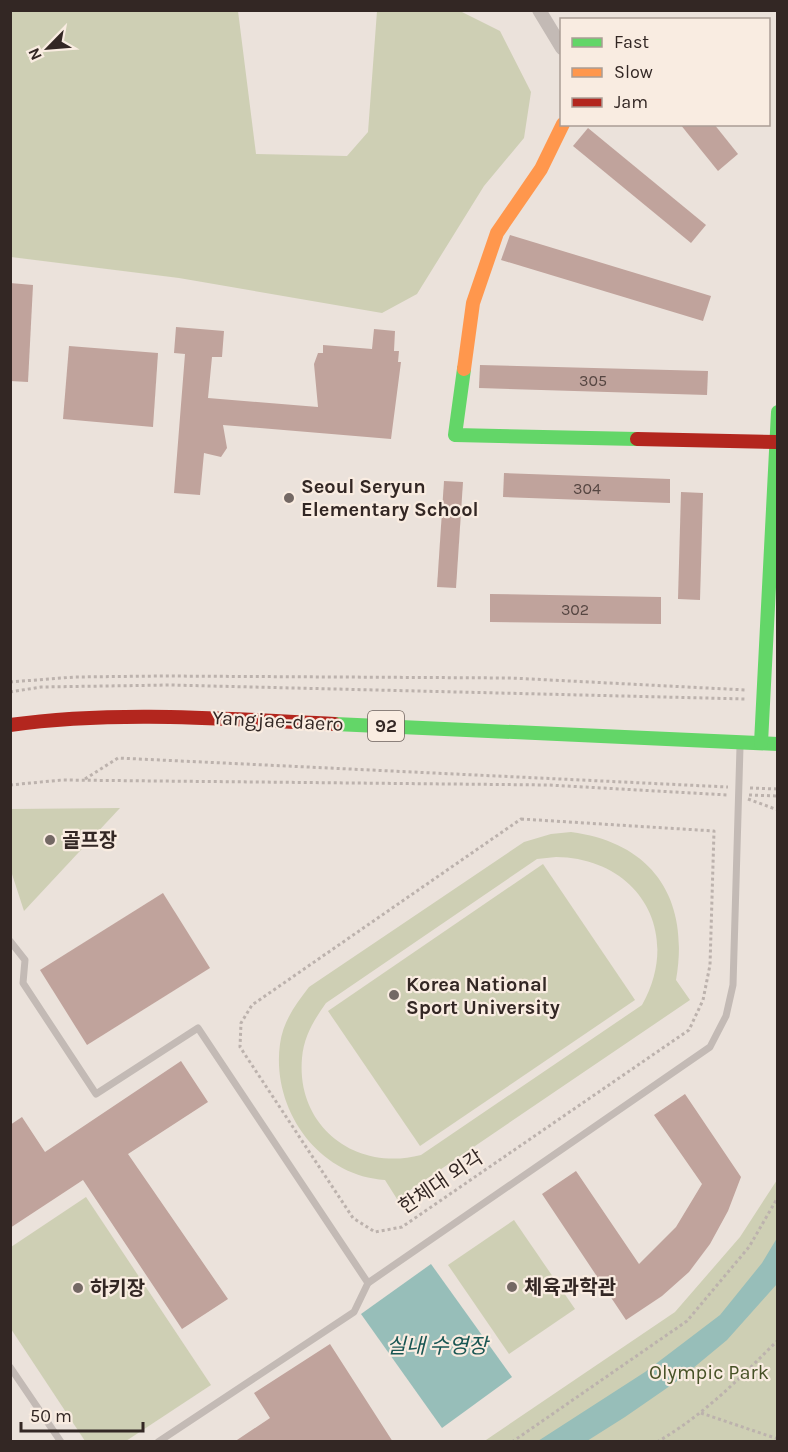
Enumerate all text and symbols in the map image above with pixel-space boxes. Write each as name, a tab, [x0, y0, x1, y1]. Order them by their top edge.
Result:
north arrow	[18, 18, 78, 78]
legend	[560, 18, 770, 126]
text: Fast	[614, 31, 649, 53]
text: N	[24, 45, 46, 63]
text: Slow	[614, 61, 653, 83]
text: Jam	[614, 91, 648, 113]
house number: 305	[579, 371, 607, 390]
place label: Seoul Seryun Elementary School	[301, 475, 479, 521]
house number: 304	[573, 479, 601, 498]
marker: Seoul Seryun Elementary School	[282, 491, 296, 505]
house number: 302	[561, 600, 589, 619]
street label: Yangjae-daero	[212, 706, 344, 736]
road number: 92	[368, 711, 404, 741]
place label: 골프장	[62, 829, 117, 852]
marker: 골프장	[43, 833, 57, 847]
place label: Korea National Sport University	[406, 973, 560, 1019]
marker: Korea National Sport University	[387, 988, 401, 1002]
street label: 한체대 외각	[394, 1145, 488, 1219]
place label: 체육과학관	[524, 1276, 617, 1299]
place label: 하키장	[90, 1277, 145, 1300]
marker: 체육과학관	[505, 1280, 519, 1294]
marker: 하키장	[71, 1281, 85, 1295]
water label: 실내 수영장	[386, 1334, 490, 1358]
park label: Olympic Park	[649, 1361, 769, 1384]
scale bar	[21, 1395, 142, 1433]
text: 50 m	[30, 1405, 72, 1427]

